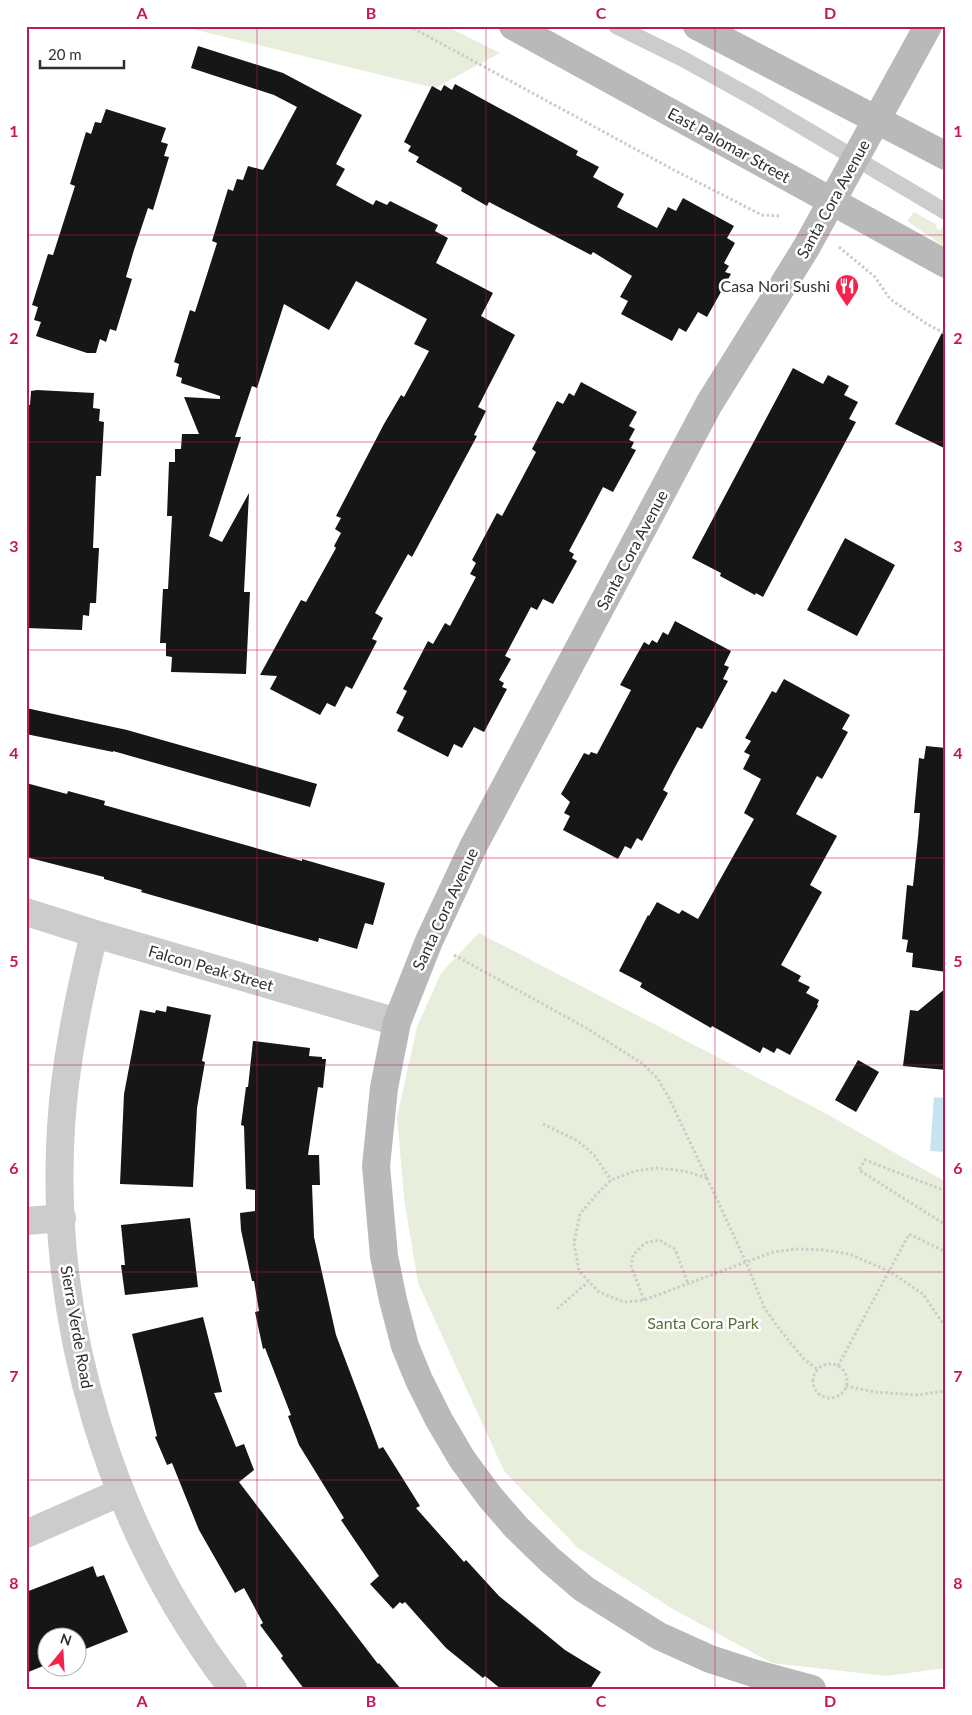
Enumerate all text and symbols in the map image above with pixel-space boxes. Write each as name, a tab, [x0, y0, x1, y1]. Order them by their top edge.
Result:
text: A	[135, 3, 148, 22]
text: B	[366, 3, 376, 22]
text: C	[596, 3, 607, 22]
text: D	[824, 3, 836, 22]
scale bar	[40, 38, 124, 70]
text: 20 m	[48, 45, 82, 63]
street label: East Palomar Street	[665, 103, 794, 186]
text: 1	[9, 121, 19, 140]
text: 1	[953, 121, 963, 140]
street label: Santa Cora Avenue	[792, 136, 873, 261]
restaurant icon: Casa Nori Sushi	[834, 273, 860, 307]
place label: Casa Nori Sushi	[720, 276, 830, 295]
text: 2	[9, 328, 19, 347]
text: 2	[953, 328, 963, 347]
street label: Santa Cora Avenue	[592, 487, 671, 613]
text: 3	[9, 536, 19, 555]
text: 3	[953, 536, 963, 555]
text: 4	[9, 743, 19, 762]
text: 4	[953, 743, 963, 762]
street label: Santa Cora Avenue	[408, 845, 481, 973]
street label: Falcon Peak Street	[146, 941, 276, 995]
text: 5	[9, 951, 19, 970]
text: 5	[953, 951, 963, 970]
text: 6	[9, 1158, 19, 1177]
text: 6	[953, 1158, 963, 1177]
street label: Sierra Verde Road	[57, 1264, 98, 1390]
park label: Santa Cora Park	[647, 1313, 760, 1332]
text: 7	[9, 1366, 19, 1385]
text: 7	[953, 1366, 963, 1385]
text: 8	[9, 1573, 19, 1592]
text: 8	[953, 1573, 963, 1592]
north arrow	[38, 1628, 88, 1678]
text: N	[58, 1629, 74, 1649]
text: A	[135, 1691, 148, 1710]
text: B	[366, 1691, 376, 1710]
text: C	[596, 1691, 607, 1710]
text: D	[824, 1691, 836, 1710]

